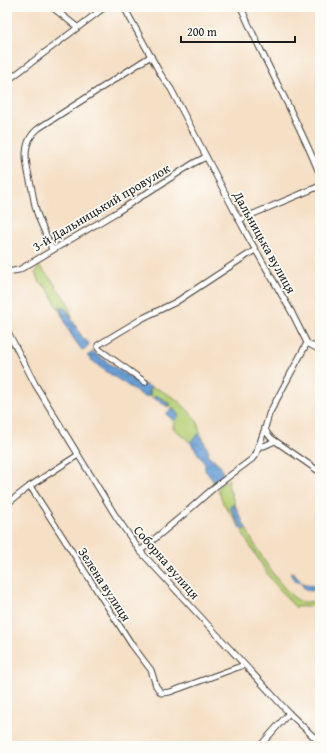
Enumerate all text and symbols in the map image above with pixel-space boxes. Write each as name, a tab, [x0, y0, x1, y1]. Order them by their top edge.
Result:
scale bar	[181, 18, 295, 44]
text: 200 m	[187, 23, 217, 40]
street label: 3-й Дальницький провулок	[29, 159, 174, 256]
street label: Дальницька вулиця	[228, 187, 301, 297]
street label: Соборна вулиця	[129, 521, 204, 604]
street label: Зелена вулиця	[74, 544, 136, 625]

